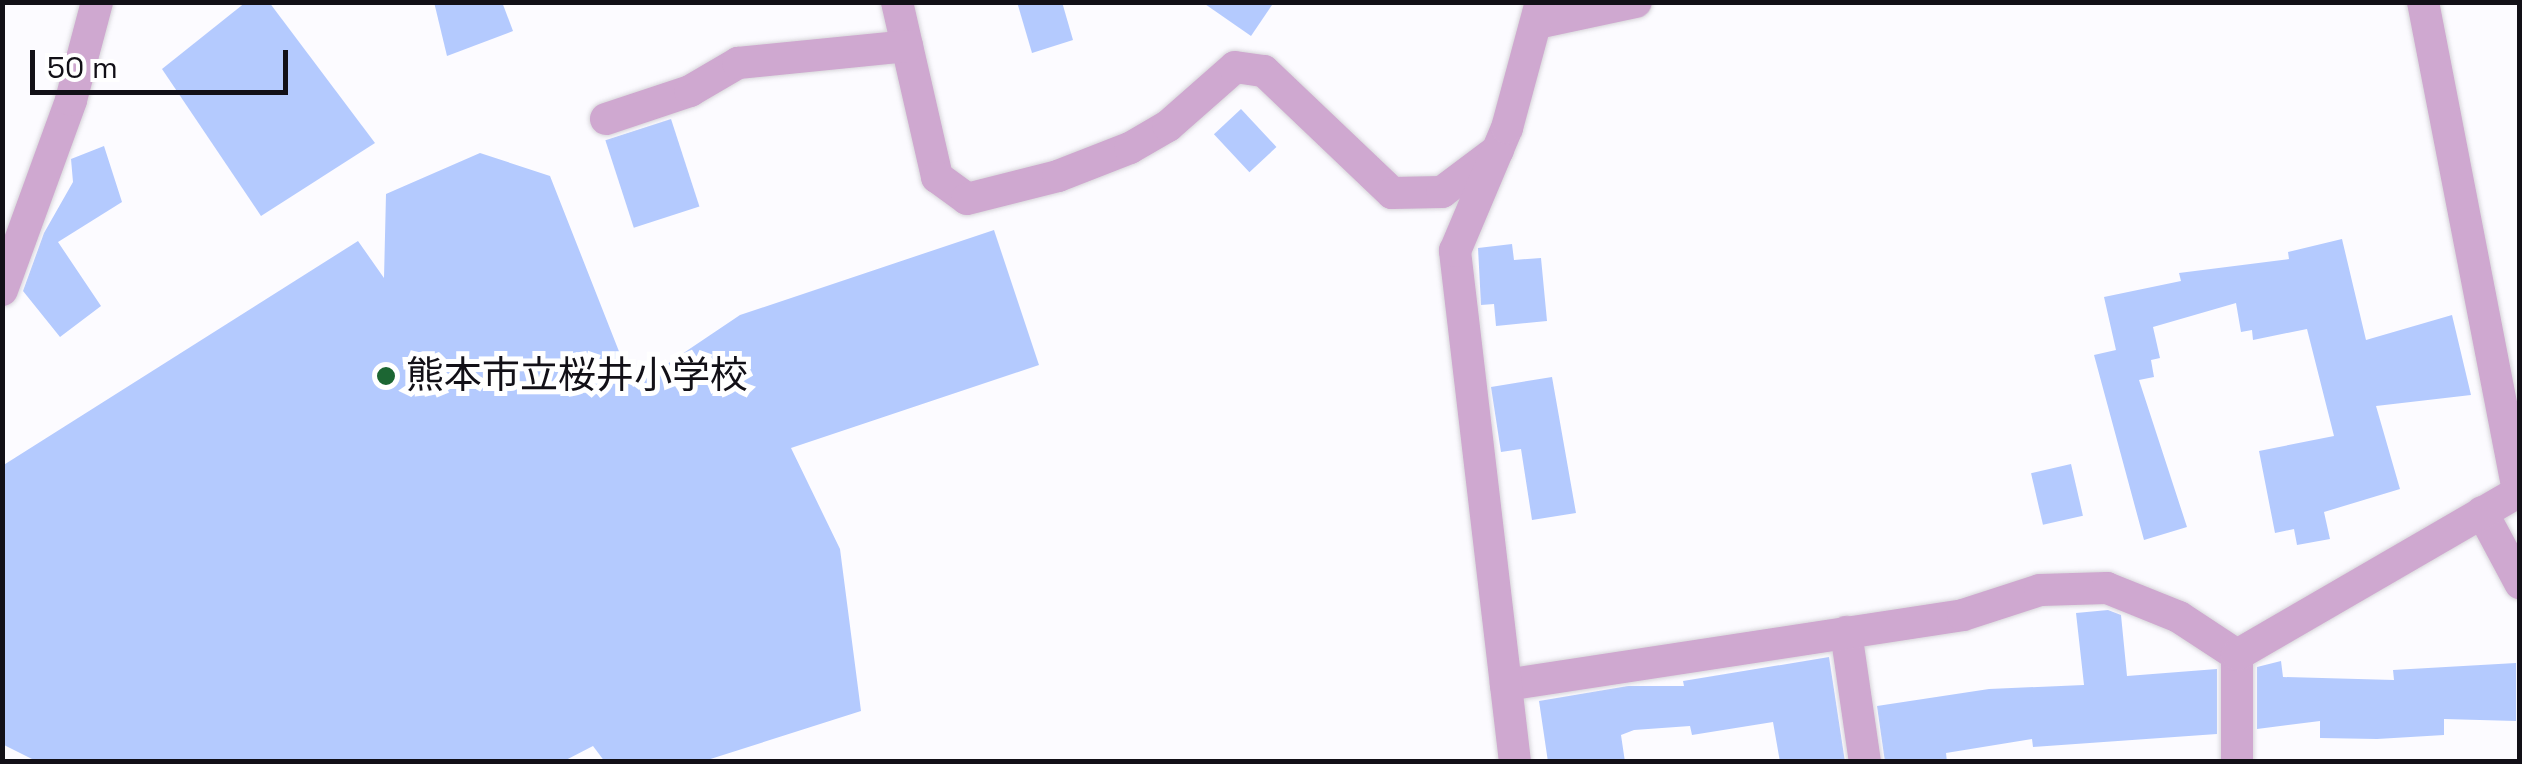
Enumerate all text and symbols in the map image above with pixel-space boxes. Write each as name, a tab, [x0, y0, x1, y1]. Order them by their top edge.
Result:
scale bar	[35, 30, 292, 92]
text: 50 m	[47, 48, 118, 87]
place label: 熊本市立桜井小学校	[406, 353, 748, 399]
marker: 熊本市立桜井小学校	[375, 365, 397, 387]

